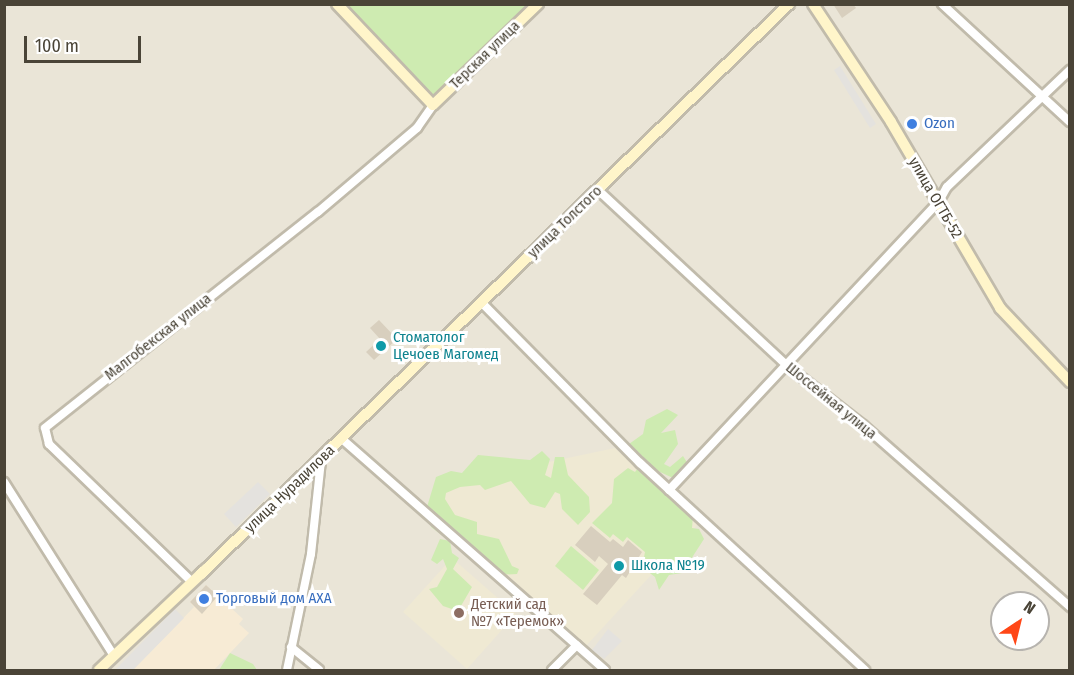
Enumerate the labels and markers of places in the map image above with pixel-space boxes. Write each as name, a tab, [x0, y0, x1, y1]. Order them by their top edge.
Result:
place label: Ozon	[924, 115, 955, 133]
marker: Ozon	[905, 117, 919, 131]
place label: Стоматолог Цечоев Магомед	[393, 328, 499, 363]
marker: Стоматолог Цечоев Магомед	[374, 339, 388, 353]
place label: Школа №19	[631, 557, 705, 575]
marker: Школа №19	[612, 559, 626, 573]
place label: Торговый дом АХА	[216, 590, 332, 608]
marker: Торговый дом АХА	[197, 592, 211, 606]
place label: Детский сад №7 «Теремок»	[471, 595, 564, 630]
marker: Детский сад №7 «Теремок»	[452, 606, 466, 620]

